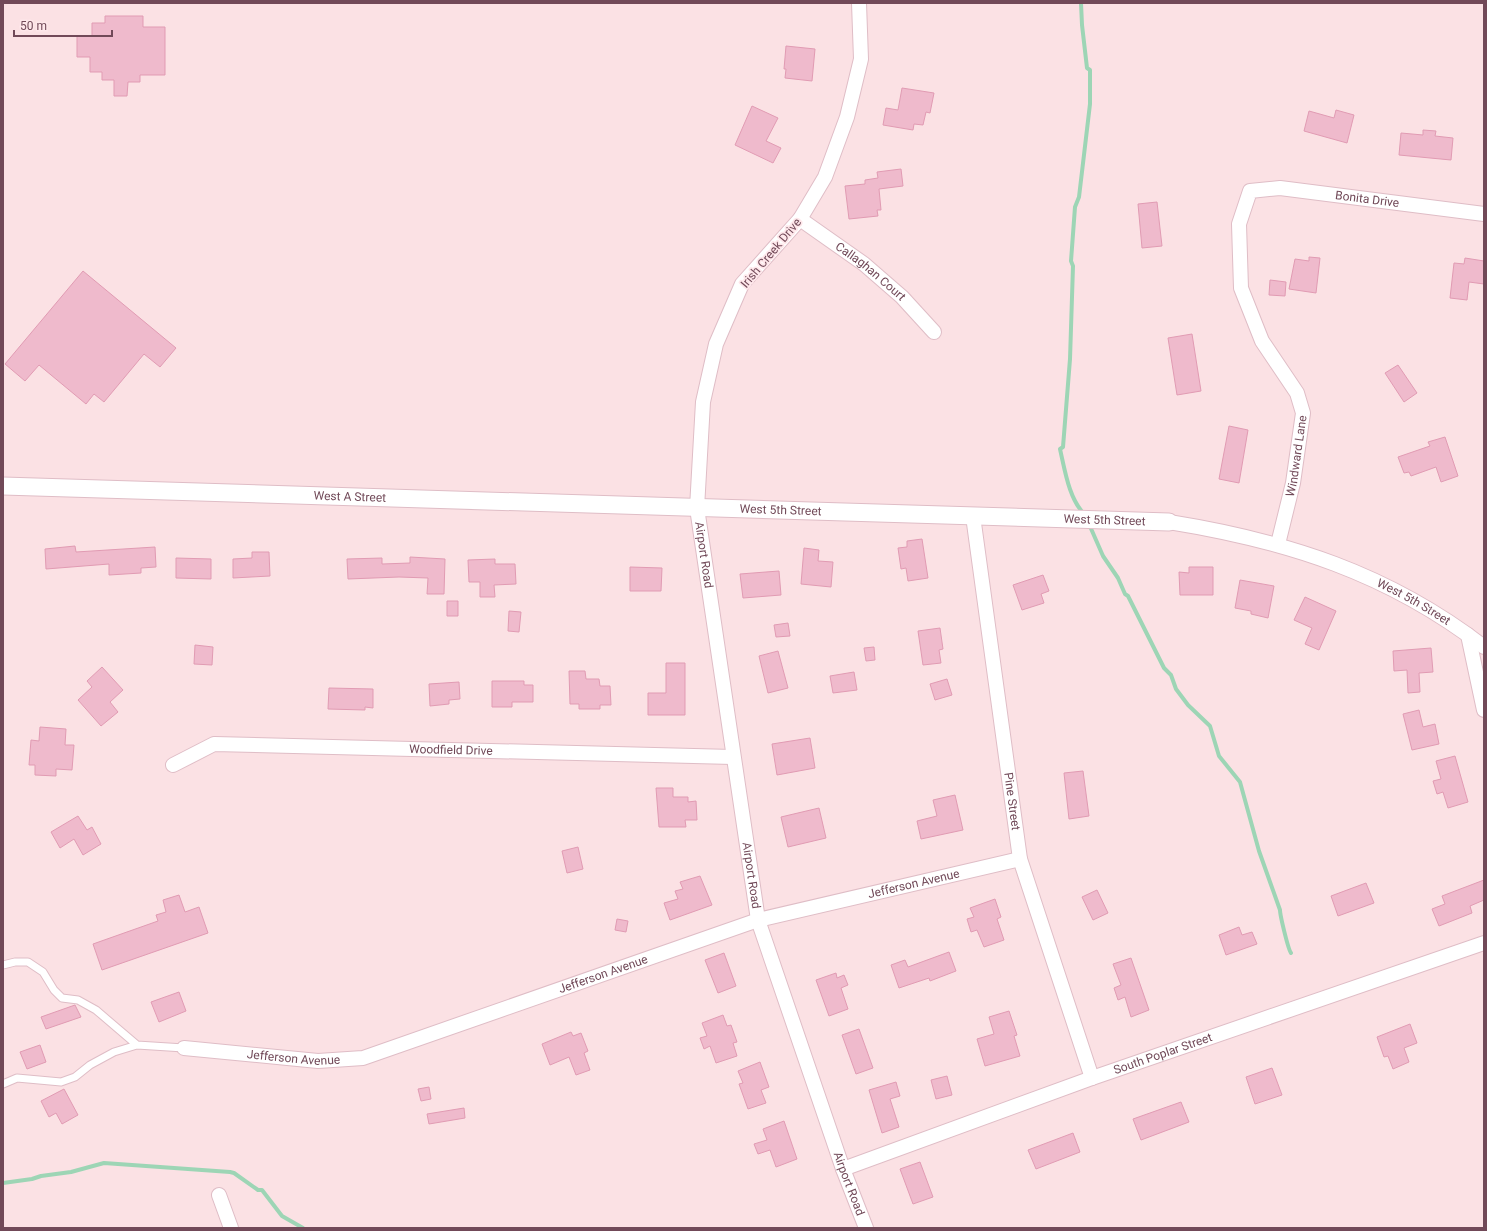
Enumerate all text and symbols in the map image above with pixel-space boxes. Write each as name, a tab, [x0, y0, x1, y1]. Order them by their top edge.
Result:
scale bar	[14, 12, 112, 38]
text: 50 m	[20, 19, 47, 33]
street label: Bonita Drive	[1334, 188, 1400, 210]
street label: Irish Creek Drive	[738, 215, 804, 291]
street label: Callaghan Court	[833, 239, 909, 303]
street label: Windward Lane	[1283, 414, 1310, 498]
street label: West A Street	[313, 489, 386, 505]
street label: West 5th Street	[739, 502, 822, 518]
street label: West 5th Street	[1063, 512, 1146, 528]
street label: Airport Road	[692, 521, 716, 589]
street label: West 5th Street	[1375, 576, 1453, 628]
street label: Woodfield Drive	[409, 742, 493, 758]
street label: Pine Street	[1001, 772, 1023, 831]
street label: Airport Road	[740, 841, 763, 910]
street label: Jefferson Avenue	[867, 866, 961, 901]
street label: Jefferson Avenue	[557, 952, 650, 996]
street label: South Poplar Street	[1112, 1030, 1214, 1077]
street label: Jefferson Avenue	[246, 1047, 341, 1068]
street label: Airport Road	[831, 1150, 867, 1218]

